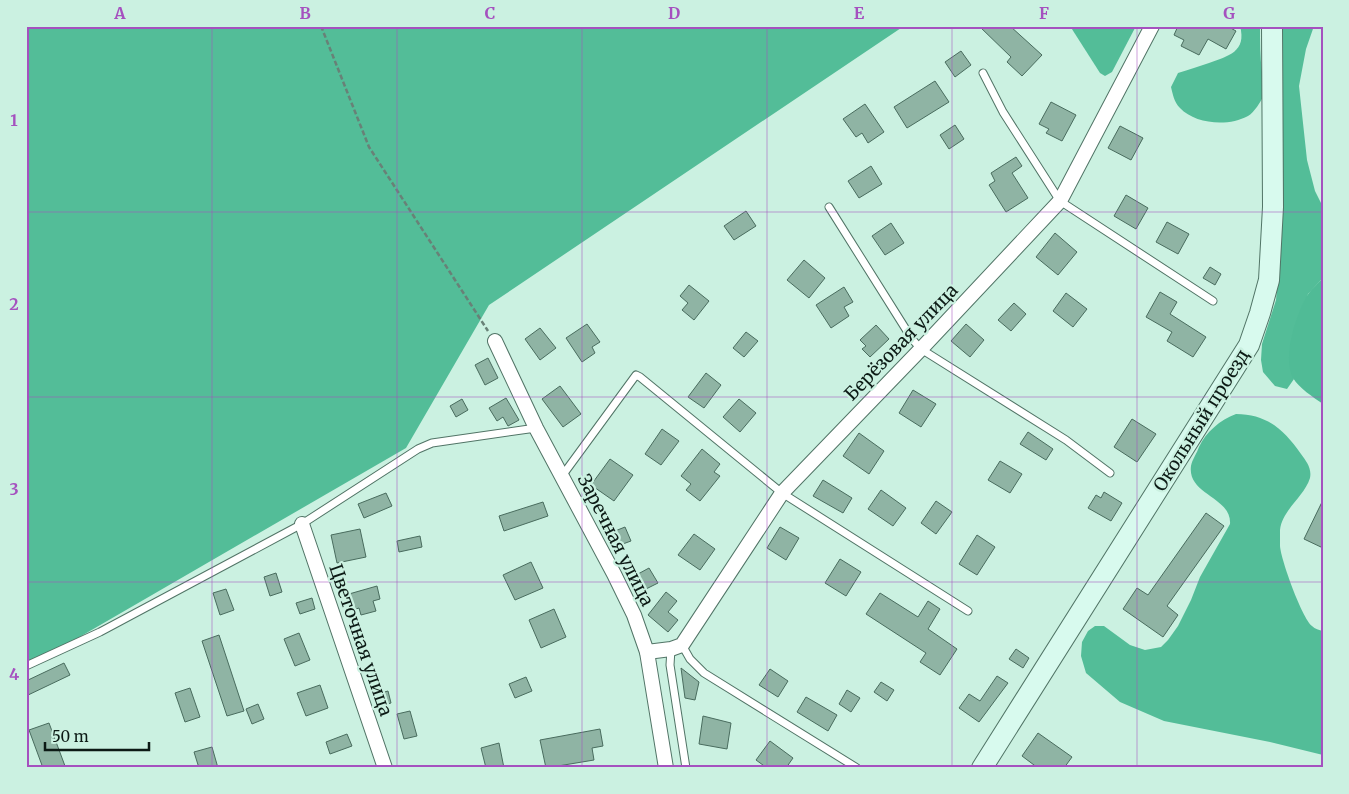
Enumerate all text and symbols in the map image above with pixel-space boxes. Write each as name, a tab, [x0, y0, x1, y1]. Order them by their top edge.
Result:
text: A	[113, 3, 126, 23]
text: B	[299, 3, 311, 23]
text: C	[485, 3, 495, 23]
text: D	[668, 3, 680, 23]
text: E	[854, 3, 865, 23]
text: F	[1039, 3, 1049, 23]
text: G	[1223, 3, 1235, 23]
text: 1	[10, 110, 18, 130]
street label: Берёзовая улица	[839, 279, 963, 405]
text: 2	[9, 294, 19, 314]
street label: Окольный проезд	[1148, 345, 1254, 495]
street label: Заречная улица	[573, 470, 659, 610]
text: 3	[9, 479, 19, 499]
street label: Цветочная улица	[324, 561, 398, 719]
text: 4	[9, 664, 19, 684]
scale bar	[45, 719, 149, 751]
text: 50 m	[52, 727, 89, 746]

